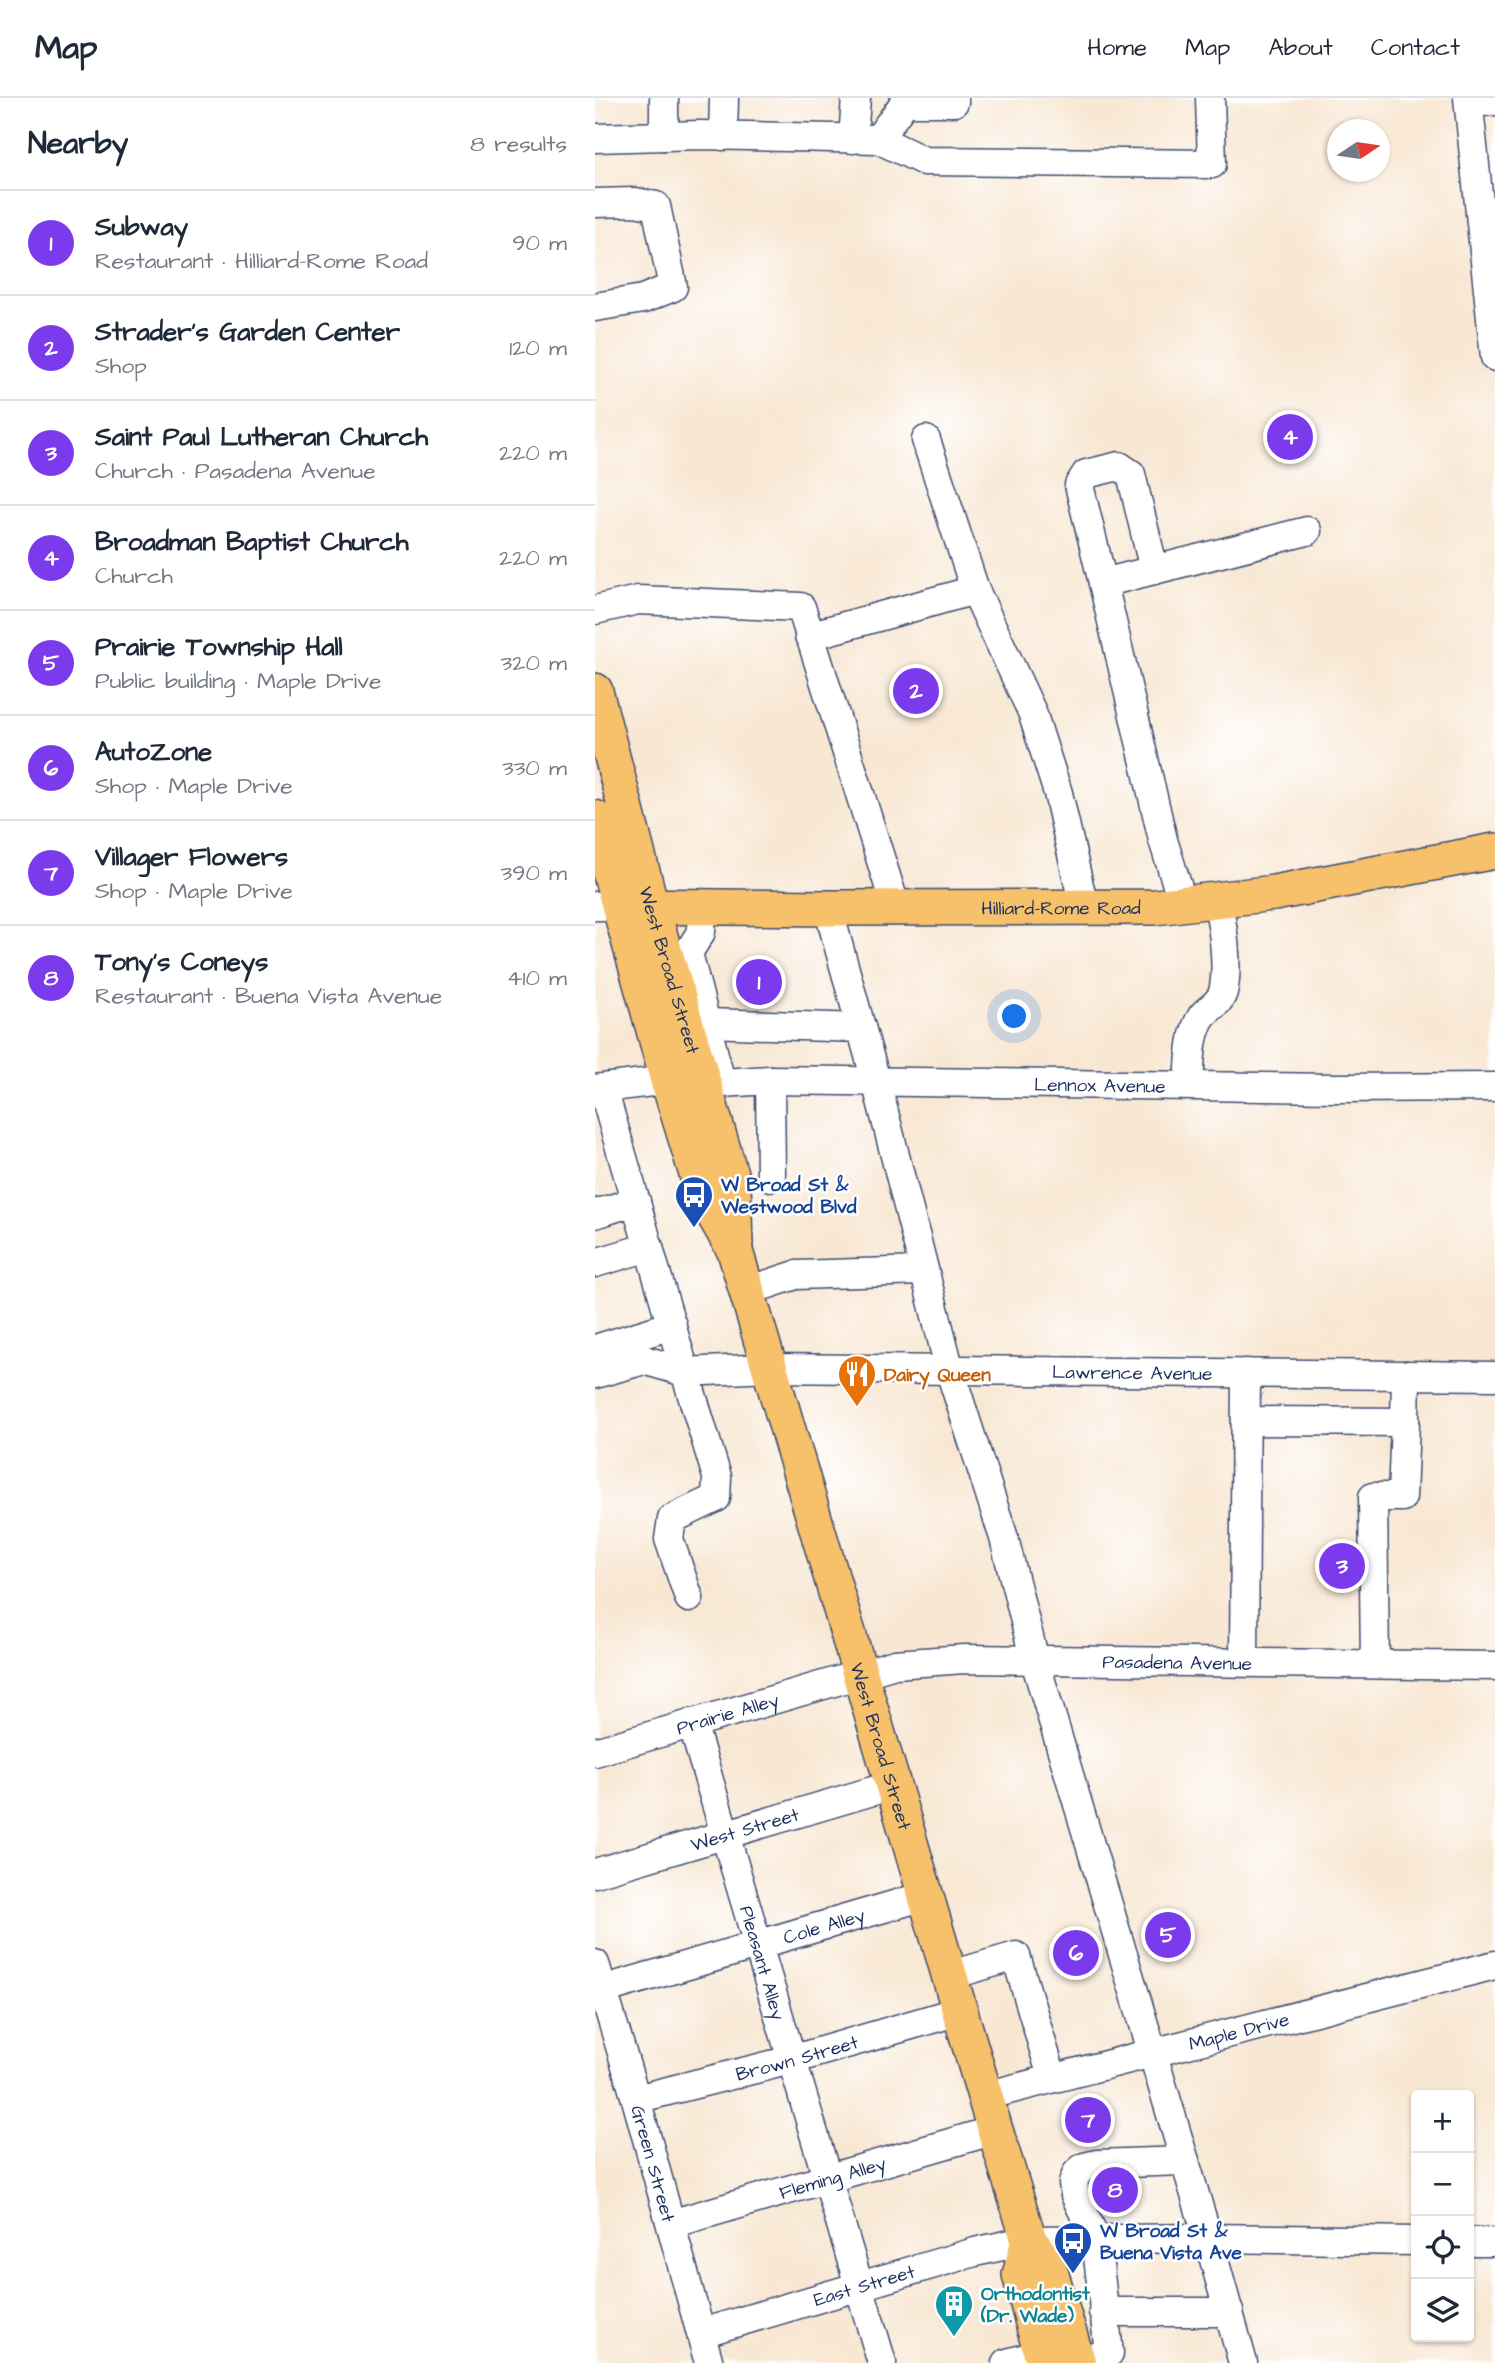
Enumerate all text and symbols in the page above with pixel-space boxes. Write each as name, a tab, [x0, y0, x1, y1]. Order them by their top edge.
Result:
text: Map	[35, 25, 97, 71]
text: Home	[1087, 31, 1147, 65]
text: Map	[1185, 31, 1230, 65]
text: About	[1268, 31, 1333, 65]
text: Contact	[1371, 31, 1460, 65]
north arrow	[1327, 119, 1390, 182]
text: Nearby	[28, 123, 128, 165]
text: 8 results	[470, 128, 567, 160]
text: Subway	[95, 209, 188, 245]
text: 1	[50, 227, 52, 259]
text: 90 m	[512, 227, 567, 259]
text: Restaurant · Hilliard-Rome Road	[95, 245, 428, 277]
text: Strader's Garden Center	[95, 314, 400, 350]
text: 2	[44, 332, 58, 364]
text: 120 m	[509, 332, 567, 364]
text: Shop	[95, 350, 147, 382]
pin: 4	[1267, 411, 1313, 463]
text: Saint Paul Lutheran Church	[95, 419, 428, 455]
text: 3	[45, 437, 57, 469]
text: 220 m	[499, 437, 567, 469]
text: Church · Pasadena Avenue	[95, 455, 376, 487]
text: Broadman Baptist Church	[95, 524, 409, 560]
text: 4	[43, 542, 59, 574]
text: 220 m	[499, 542, 567, 574]
text: Church	[95, 560, 173, 592]
text: Prairie Township Hall	[95, 629, 343, 665]
text: 5	[43, 647, 59, 679]
text: 320 m	[501, 647, 567, 679]
text: Public building · Maple Drive	[95, 665, 381, 697]
pin: 2	[893, 665, 939, 717]
text: AutoZone	[95, 734, 212, 770]
text: 6	[44, 752, 58, 784]
text: 330 m	[502, 752, 567, 784]
text: Shop · Maple Drive	[95, 770, 293, 802]
text: Villager Flowers	[95, 839, 288, 875]
text: 7	[44, 857, 58, 889]
text: 390 m	[501, 857, 567, 889]
text: Shop · Maple Drive	[95, 875, 293, 907]
street label: West Broad Street	[631, 884, 706, 1058]
street label: Hilliard-Rome Road	[981, 895, 1141, 923]
text: Tony's Coneys	[95, 944, 268, 980]
pin: 1	[736, 956, 782, 1008]
text: 8	[44, 962, 58, 994]
text: 410 m	[507, 962, 567, 994]
text: Restaurant · Buena Vista Avenue	[95, 980, 442, 1012]
your location	[997, 999, 1031, 1033]
street label: Lennox Avenue	[1034, 1072, 1166, 1101]
place label: W Broad St & Westwood Blvd	[720, 1172, 857, 1221]
bus stop icon: W Broad St & Westwood Blvd	[673, 1174, 715, 1229]
restaurant icon: Dairy Queen	[836, 1353, 878, 1408]
street label: Lawrence Avenue	[1052, 1359, 1212, 1388]
place label: Dairy Queen	[884, 1362, 991, 1390]
pin: 3	[1319, 1540, 1365, 1592]
street label: Pasadena Avenue	[1102, 1649, 1252, 1678]
street label: West Broad Street	[842, 1660, 918, 1834]
street label: Prairie Alley	[674, 1687, 783, 1742]
street label: West Street	[688, 1801, 803, 1859]
street label: Cole Alley	[780, 1902, 869, 1952]
street label: Pleasant Alley	[732, 1903, 792, 2024]
pin: 5	[1145, 1909, 1191, 1961]
pin: 6	[1053, 1927, 1099, 1979]
street label: Maple Drive	[1186, 2006, 1292, 2058]
street label: Brown Street	[733, 2029, 862, 2088]
map controls	[1411, 2090, 1474, 2342]
button: +	[1411, 2090, 1474, 2153]
pin: 7	[1065, 2094, 1111, 2146]
street label: Green Street	[623, 2102, 681, 2226]
street label: Fleming Alley	[776, 2150, 890, 2207]
button: −	[1411, 2153, 1474, 2216]
pin: 8	[1092, 2164, 1138, 2216]
button: locate	[1411, 2216, 1474, 2279]
place label: W Broad St & Buena Vista Ave	[1099, 2218, 1243, 2267]
bus stop icon: W Broad St & Buena Vista Ave	[1052, 2220, 1094, 2275]
street label: East Street	[811, 2258, 919, 2314]
button: layers	[1411, 2279, 1474, 2342]
place label: Orthodontist (Dr. Wade)	[980, 2281, 1090, 2330]
building icon: Orthodontist (Dr. Wade)	[933, 2283, 975, 2338]

